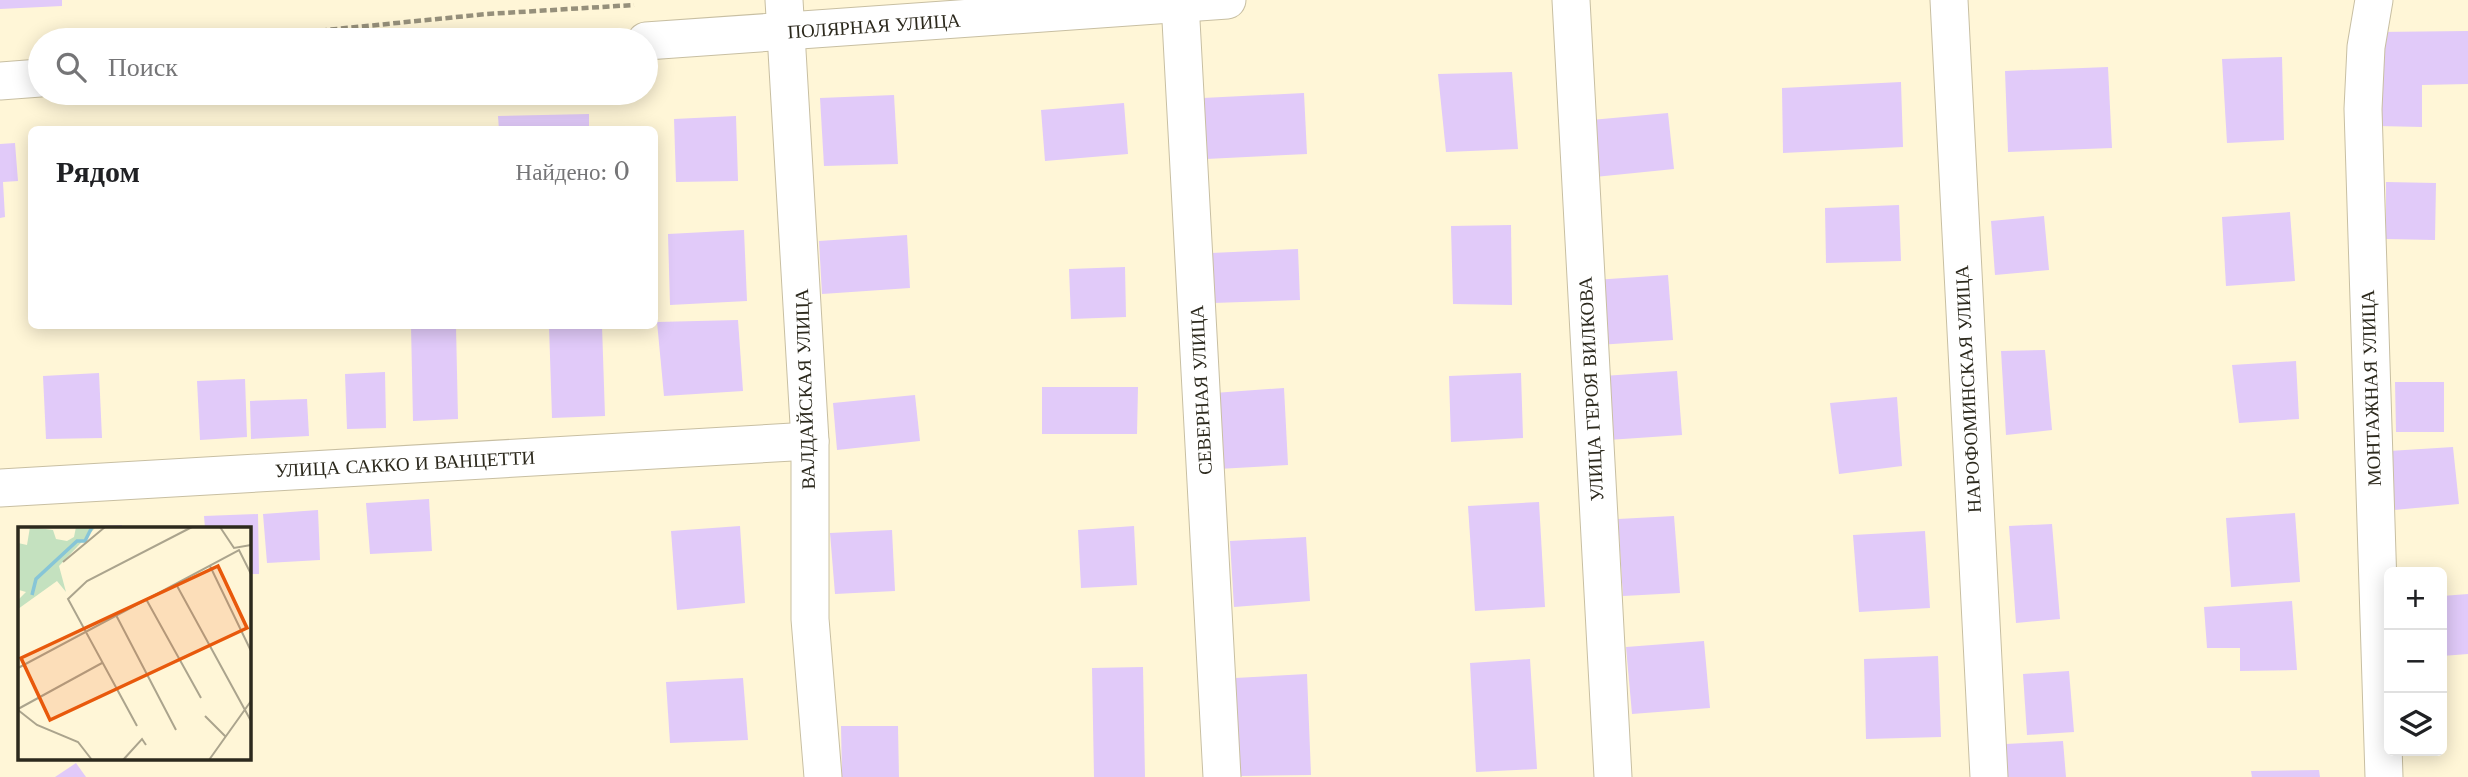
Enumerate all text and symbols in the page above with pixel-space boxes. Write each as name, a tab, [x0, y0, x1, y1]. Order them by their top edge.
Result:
street label: ПОЛЯРНАЯ УЛИЦА	[787, 8, 962, 44]
search box	[28, 28, 658, 105]
icon: search	[52, 48, 90, 86]
text: Поиск	[108, 51, 178, 83]
text: Рядом	[56, 153, 140, 190]
text: Найдено: 0	[516, 158, 630, 186]
street label: НАРОФОМИНСКАЯ УЛИЦА	[1950, 264, 1986, 513]
street label: УЛИЦА ГЕРОЯ ВИЛКОВА	[1574, 276, 1608, 502]
street label: ВАЛДАЙСКАЯ УЛИЦА	[790, 288, 820, 490]
street label: МОНТАЖНАЯ УЛИЦА	[2356, 289, 2386, 487]
street label: СЕВЕРНАЯ УЛИЦА	[1185, 304, 1217, 476]
street label: УЛИЦА САККО И ВАНЦЕТТИ	[274, 446, 536, 482]
inset map	[18, 527, 250, 760]
map controls	[2384, 567, 2447, 756]
button: +	[2384, 567, 2447, 630]
button: −	[2384, 630, 2447, 693]
button: layers	[2384, 693, 2447, 756]

